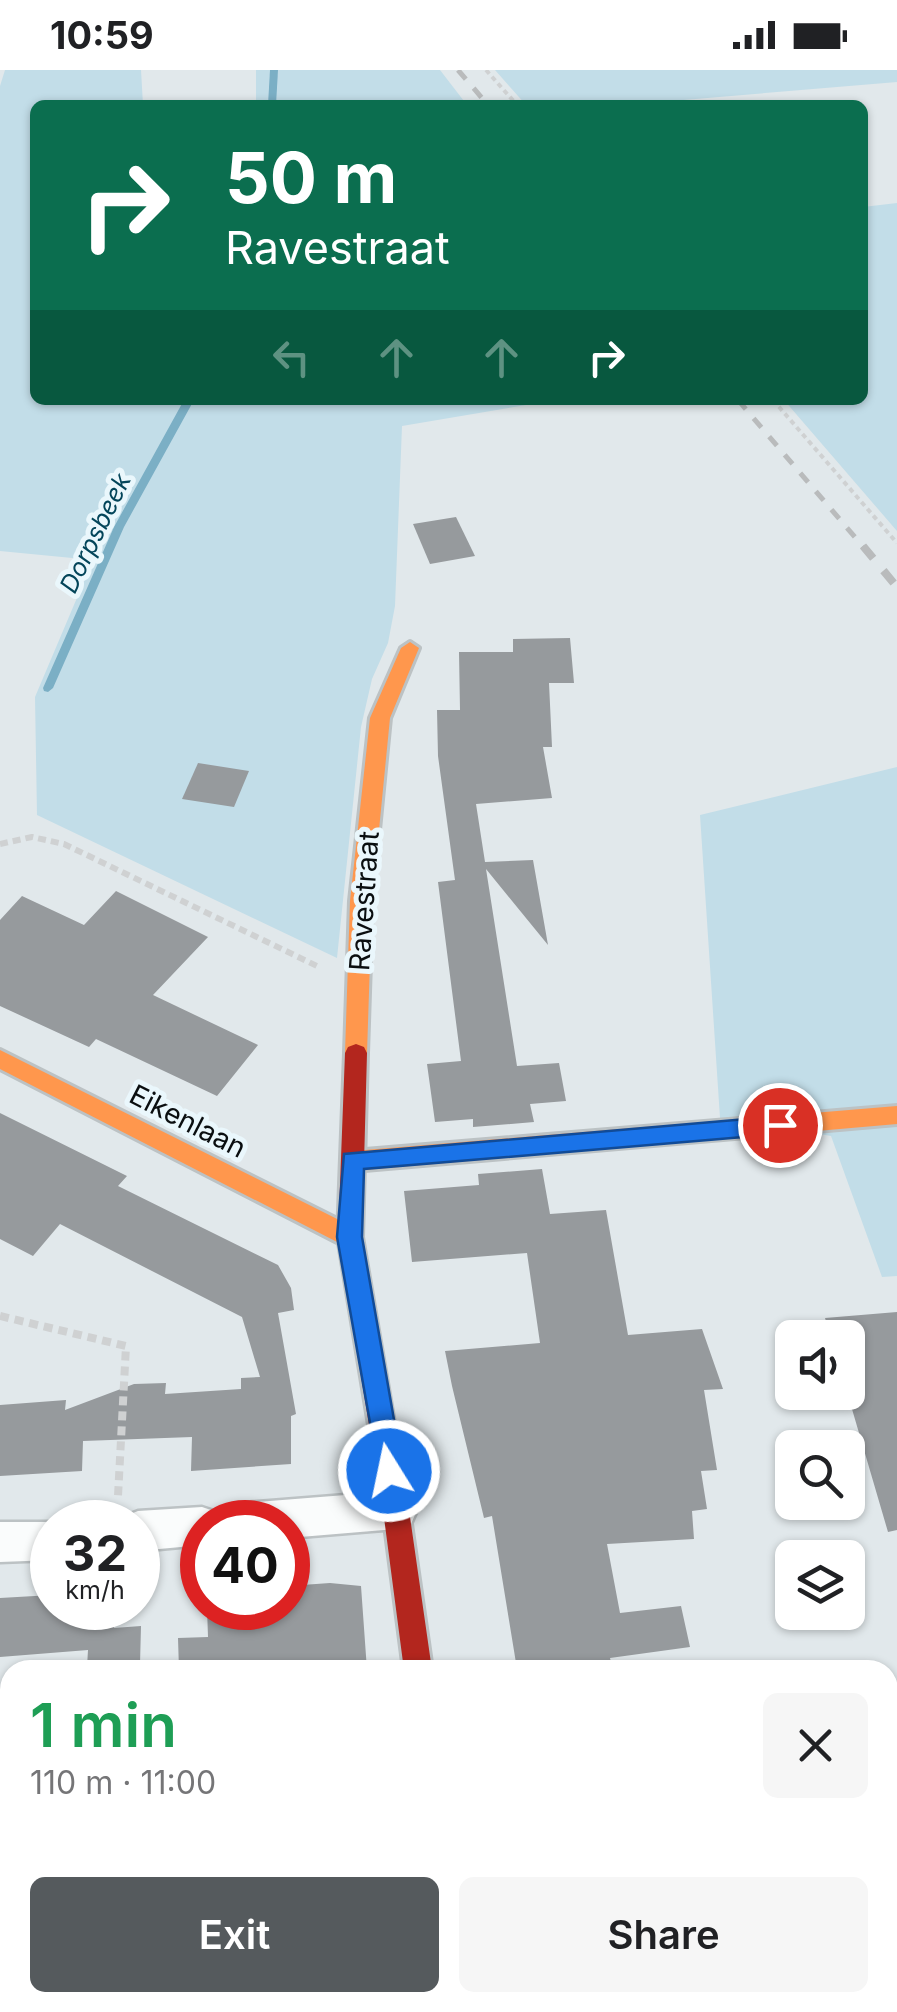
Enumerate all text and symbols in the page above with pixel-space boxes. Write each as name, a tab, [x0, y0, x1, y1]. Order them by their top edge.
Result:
text: 10:59	[50, 12, 154, 58]
text: 50 m	[225, 135, 397, 220]
icon: right	[60, 140, 190, 270]
text: Ravestraat	[225, 220, 450, 275]
icon: left	[264, 330, 319, 385]
icon: ahead	[369, 330, 424, 385]
icon: ahead	[474, 330, 529, 385]
icon: right	[579, 330, 634, 385]
water label: Dorpsbeek	[53, 467, 137, 598]
street label: Ravestraat	[342, 830, 386, 972]
street label: Eikenlaan	[124, 1077, 252, 1165]
pin	[738, 1083, 823, 1168]
icon: arrive	[753, 1098, 808, 1153]
map controls	[775, 1320, 865, 1630]
button: sound	[775, 1320, 865, 1410]
position arrow	[337, 1419, 441, 1523]
button: search	[775, 1430, 865, 1520]
speed limit sign: 40	[180, 1500, 310, 1630]
text: 32	[63, 1523, 127, 1583]
button: layers	[775, 1540, 865, 1630]
text: km/h	[65, 1575, 125, 1605]
text: 1 min	[30, 1689, 177, 1761]
button: close	[763, 1693, 868, 1798]
text: 110 m · 11:00	[30, 1763, 216, 1802]
button: Exit	[30, 1877, 439, 1992]
button: Share	[459, 1877, 868, 1992]

